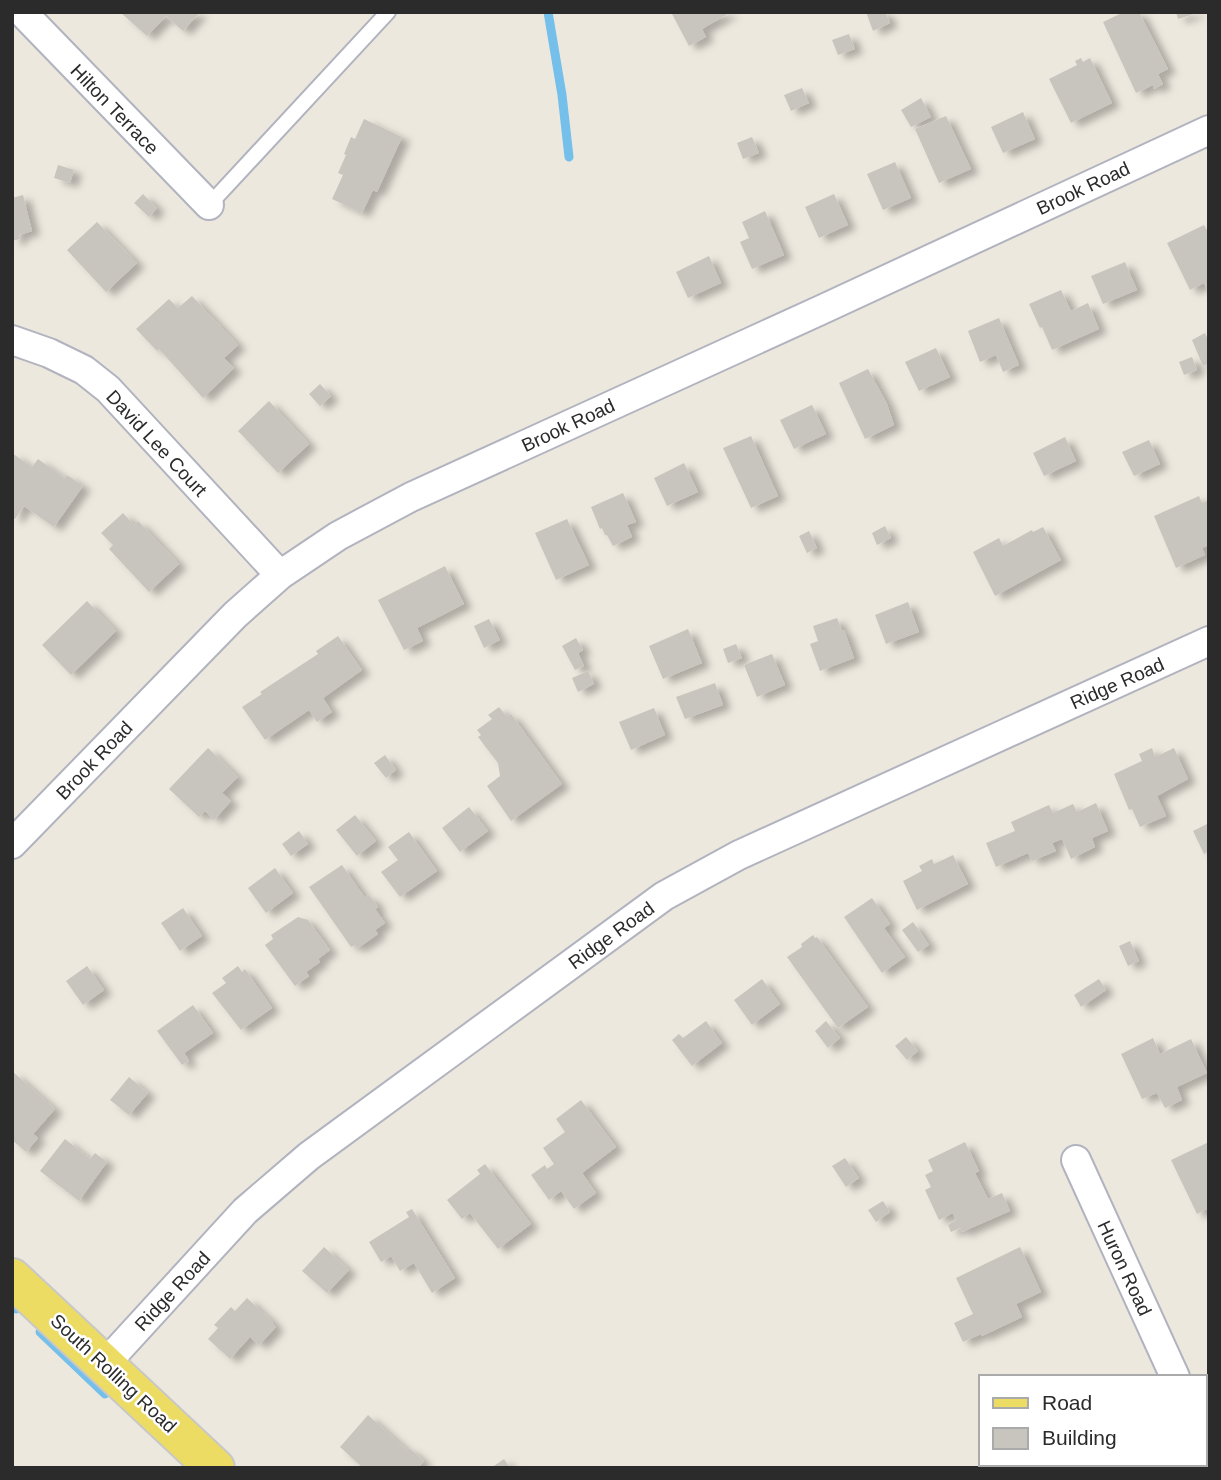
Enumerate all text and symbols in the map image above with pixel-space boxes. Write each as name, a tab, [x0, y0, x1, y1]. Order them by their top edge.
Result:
street label: Hilton Terrace	[66, 60, 163, 159]
street label: Brook Road	[1033, 158, 1133, 219]
street label: David Lee Court	[102, 386, 212, 501]
street label: Brook Road	[518, 395, 618, 456]
street label: Ridge Road	[1067, 653, 1167, 713]
street label: Brook Road	[52, 717, 137, 804]
street label: Ridge Road	[565, 897, 658, 973]
street label: Huron Road	[1093, 1217, 1156, 1319]
street label: Ridge Road	[130, 1247, 214, 1335]
street label: South Rolling Road	[47, 1310, 181, 1437]
legend	[979, 1375, 1207, 1466]
text: Road	[1042, 1391, 1092, 1414]
text: Building	[1042, 1426, 1117, 1449]

